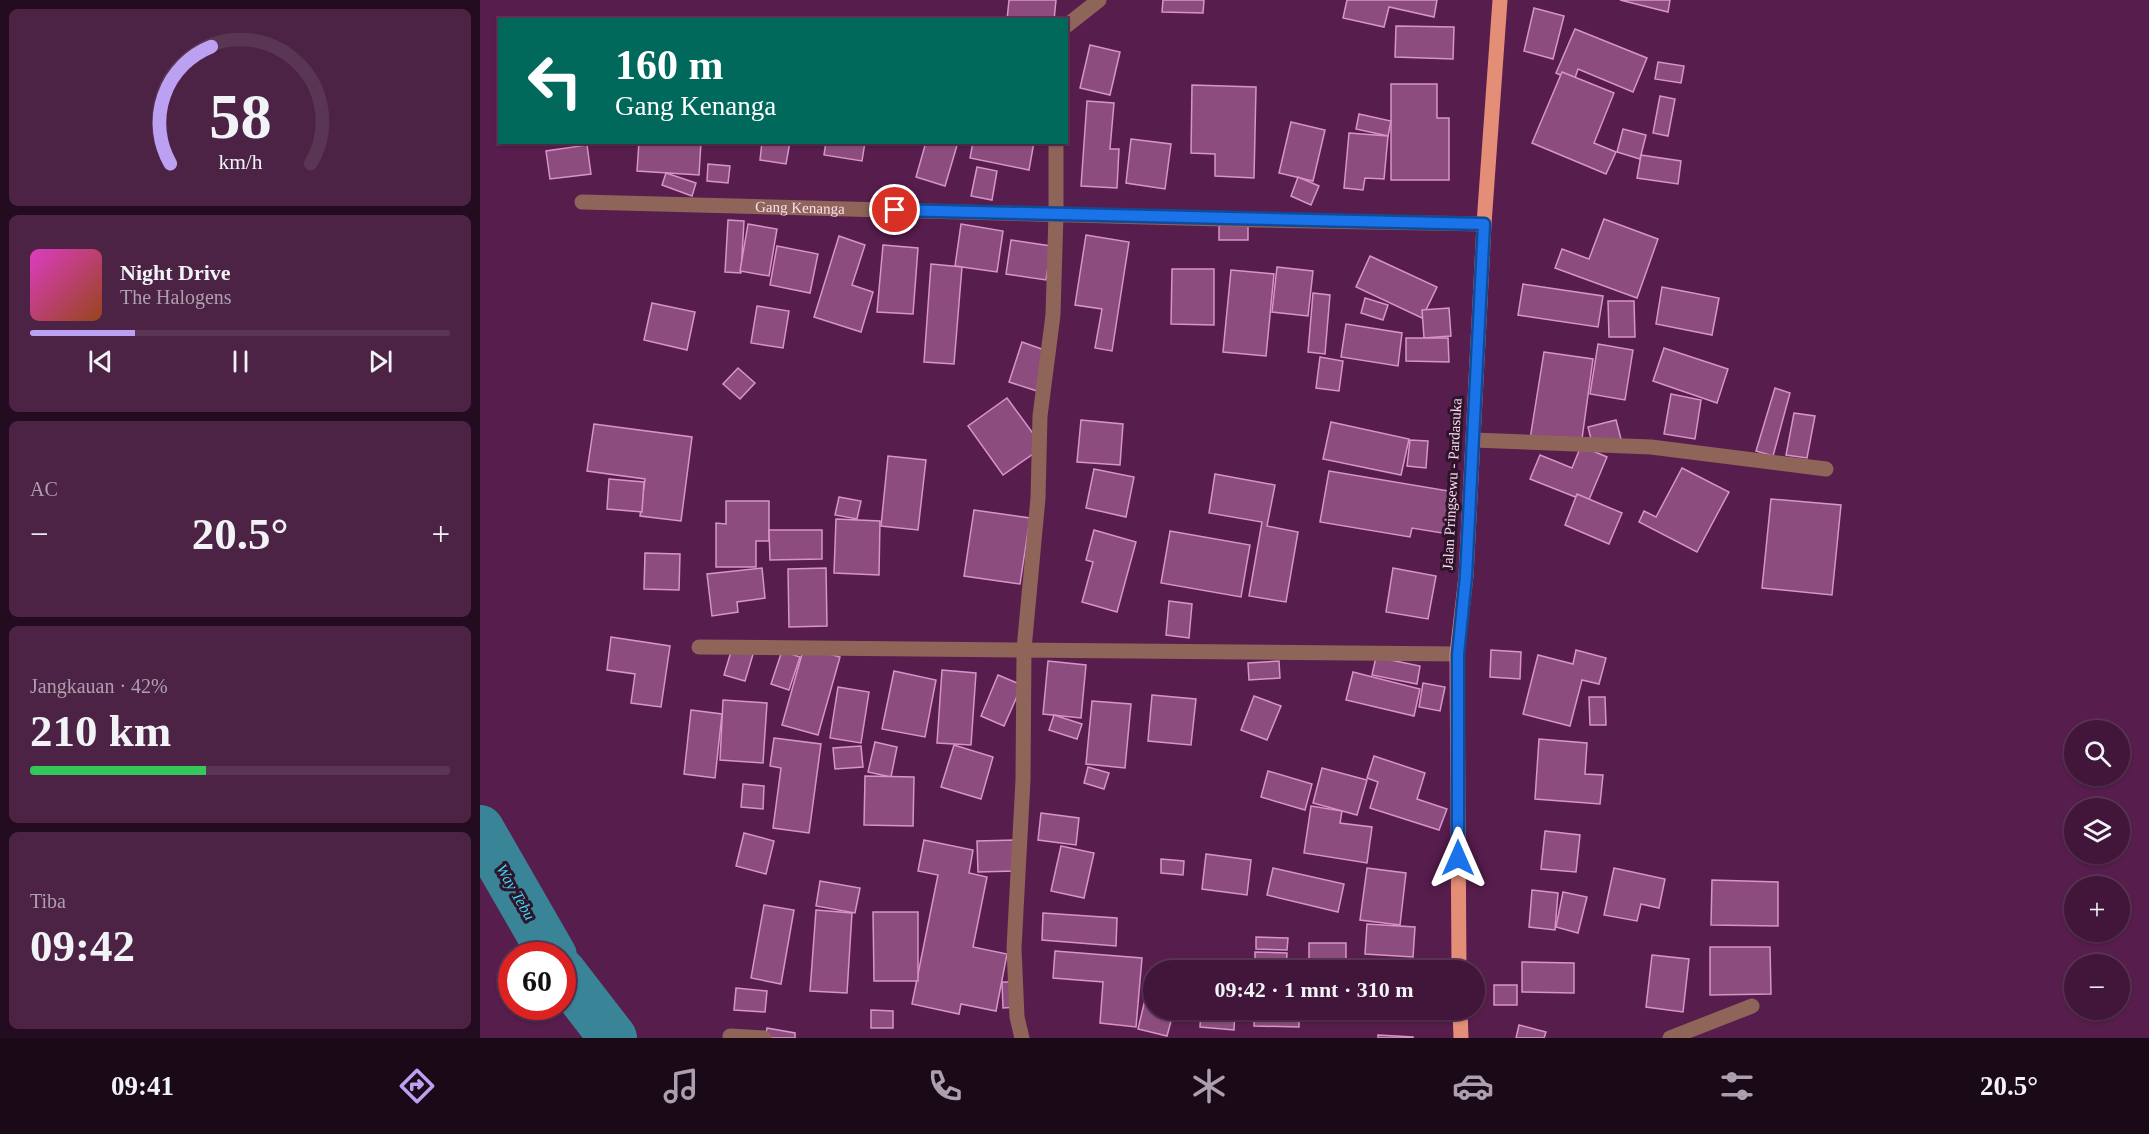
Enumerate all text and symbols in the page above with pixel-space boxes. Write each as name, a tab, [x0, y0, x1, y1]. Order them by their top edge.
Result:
icon: left	[516, 42, 594, 120]
text: 160 m	[615, 42, 724, 88]
text: 58	[209, 83, 271, 152]
text: Gang Kenanga	[615, 91, 776, 121]
text: km/h	[218, 151, 262, 175]
pin	[869, 184, 920, 235]
icon: arrive	[878, 193, 911, 226]
street label: Gang Kenanga	[755, 199, 845, 217]
text: Night Drive	[120, 260, 231, 285]
text: The Halogens	[120, 286, 232, 308]
icon: previous	[84, 345, 117, 378]
icon: pause	[224, 345, 257, 378]
icon: next	[364, 345, 397, 378]
street label: Jalan Pringsewu - Pardasuka	[1440, 397, 1465, 570]
text: AC	[30, 478, 58, 500]
text: 20.5°	[192, 509, 288, 559]
text: −	[30, 516, 49, 552]
text: +	[431, 516, 450, 552]
text: Jangkauan · 42%	[30, 675, 168, 697]
text: 210 km	[30, 706, 171, 756]
map controls	[2064, 720, 2130, 1020]
button: search	[2064, 720, 2130, 786]
button: layers	[2064, 798, 2130, 864]
position arrow	[1426, 826, 1490, 890]
water label: Way Tebu	[492, 861, 539, 923]
button: +	[2064, 876, 2130, 942]
text: Tiba	[30, 890, 66, 912]
text: 09:42	[30, 921, 135, 971]
speed limit sign: 60	[498, 942, 576, 1020]
button: −	[2064, 954, 2130, 1020]
text: 09:42 · 1 mnt · 310 m	[1214, 977, 1414, 1002]
icon: directions	[396, 1065, 438, 1107]
icon: music	[660, 1065, 702, 1107]
icon: phone	[924, 1065, 966, 1107]
icon: climate	[1188, 1065, 1230, 1107]
icon: car	[1452, 1065, 1494, 1107]
icon: filters	[1716, 1065, 1758, 1107]
text: 09:41	[111, 1071, 174, 1101]
text: 20.5°	[1980, 1071, 2038, 1101]

